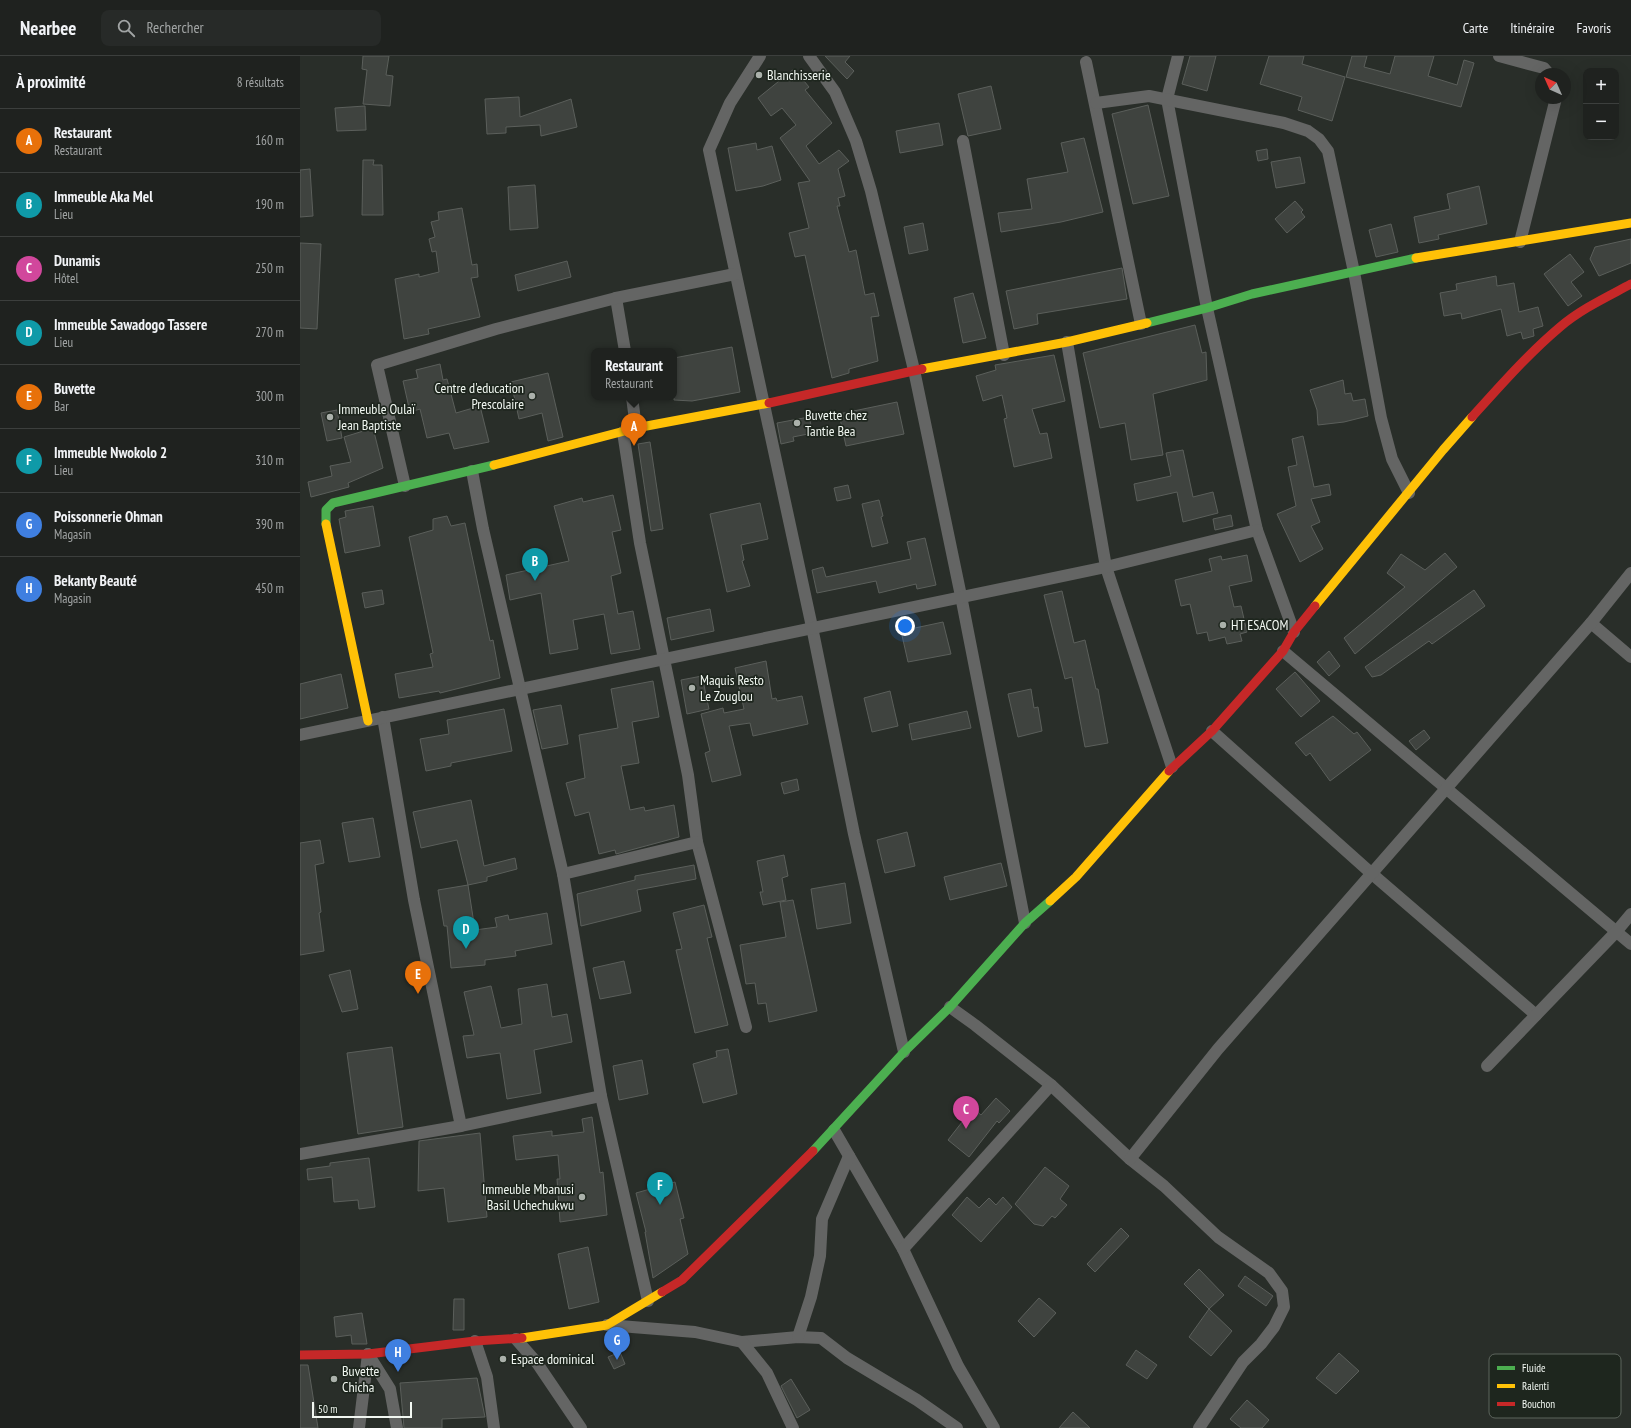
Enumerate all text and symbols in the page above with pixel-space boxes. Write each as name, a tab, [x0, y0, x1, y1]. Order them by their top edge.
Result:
search box	[101, 10, 381, 46]
text: Nearbee	[20, 16, 77, 40]
icon: search	[115, 17, 137, 39]
text: Rechercher	[147, 18, 204, 37]
text: Carte	[1463, 19, 1488, 37]
text: Itinéraire	[1510, 19, 1555, 37]
text: Favoris	[1577, 19, 1611, 37]
place label: Blanchisserie	[767, 66, 831, 84]
north arrow	[1535, 68, 1571, 104]
map controls	[1583, 68, 1619, 140]
button: +	[1583, 68, 1619, 104]
marker: Blanchisserie	[754, 70, 764, 80]
text: À proximité	[16, 71, 86, 93]
text: 8 résultats	[237, 74, 284, 91]
button: −	[1583, 104, 1619, 140]
text: Restaurant	[54, 123, 112, 142]
text: A	[26, 132, 32, 149]
text: 160 m	[255, 132, 284, 149]
text: Restaurant	[54, 142, 102, 159]
text: Immeuble Aka Mel	[54, 187, 153, 206]
text: B	[26, 196, 32, 213]
text: 190 m	[255, 196, 284, 213]
text: Lieu	[54, 206, 73, 223]
text: Dunamis	[54, 251, 100, 270]
text: C	[26, 260, 32, 277]
text: 250 m	[255, 260, 284, 277]
text: Hôtel	[54, 270, 78, 287]
text: Immeuble Sawadogo Tassere	[54, 315, 207, 334]
text: D	[26, 324, 32, 341]
text: 270 m	[255, 324, 284, 341]
text: Lieu	[54, 334, 73, 351]
popup	[591, 348, 677, 400]
text: Restaurant	[605, 356, 663, 375]
text: Restaurant	[605, 375, 653, 392]
text: Buvette	[54, 379, 95, 398]
place label: Centre d'education Prescolaire	[435, 379, 524, 413]
text: E	[26, 388, 32, 405]
text: 300 m	[255, 388, 284, 405]
marker: Centre d'education Prescolaire	[527, 391, 537, 401]
text: Bar	[54, 398, 69, 415]
place label: Immeuble Oulaï Jean Baptiste	[337, 400, 416, 434]
place label: Buvette chez Tantie Bea	[805, 406, 867, 440]
marker: Immeuble Oulaï Jean Baptiste	[325, 412, 335, 422]
pin: A	[621, 413, 647, 446]
marker: Buvette chez Tantie Bea	[792, 418, 802, 428]
text: Immeuble Nwokolo 2	[54, 443, 167, 462]
text: F	[26, 452, 32, 469]
text: 310 m	[255, 452, 284, 469]
text: Lieu	[54, 462, 73, 479]
text: Poissonnerie Ohman	[54, 507, 163, 526]
text: G	[26, 516, 32, 533]
text: 390 m	[255, 516, 284, 533]
text: Magasin	[54, 526, 91, 543]
pin: B	[522, 548, 548, 581]
text: Bekanty Beauté	[54, 571, 137, 590]
text: H	[26, 580, 32, 597]
text: 450 m	[255, 580, 284, 597]
text: Magasin	[54, 590, 91, 607]
your location	[895, 616, 915, 636]
place label: HT ESACOM	[1231, 616, 1288, 634]
marker: HT ESACOM	[1218, 620, 1228, 630]
place label: Maquis Resto Le Zouglou	[700, 671, 764, 705]
marker: Maquis Resto Le Zouglou	[687, 683, 697, 693]
pin: D	[453, 916, 479, 949]
pin: E	[405, 961, 431, 994]
pin: C	[953, 1096, 979, 1129]
pin: F	[647, 1172, 673, 1205]
place label: Immeuble Mbanusi Basil Uchechukwu	[482, 1180, 574, 1214]
marker: Immeuble Mbanusi Basil Uchechukwu	[577, 1192, 587, 1202]
pin: G	[604, 1327, 630, 1360]
pin: H	[385, 1339, 411, 1372]
place label: Espace dominical	[511, 1350, 595, 1368]
marker: Espace dominical	[498, 1354, 508, 1364]
legend	[1489, 1354, 1621, 1418]
text: Fluide	[1522, 1361, 1546, 1375]
place label: Buvette Chicha	[342, 1362, 379, 1396]
marker: Buvette Chicha	[329, 1374, 339, 1384]
text: Ralenti	[1522, 1379, 1549, 1393]
text: Bouchon	[1522, 1397, 1555, 1411]
scale bar	[312, 1400, 412, 1419]
text: 50 m	[318, 1402, 337, 1416]

